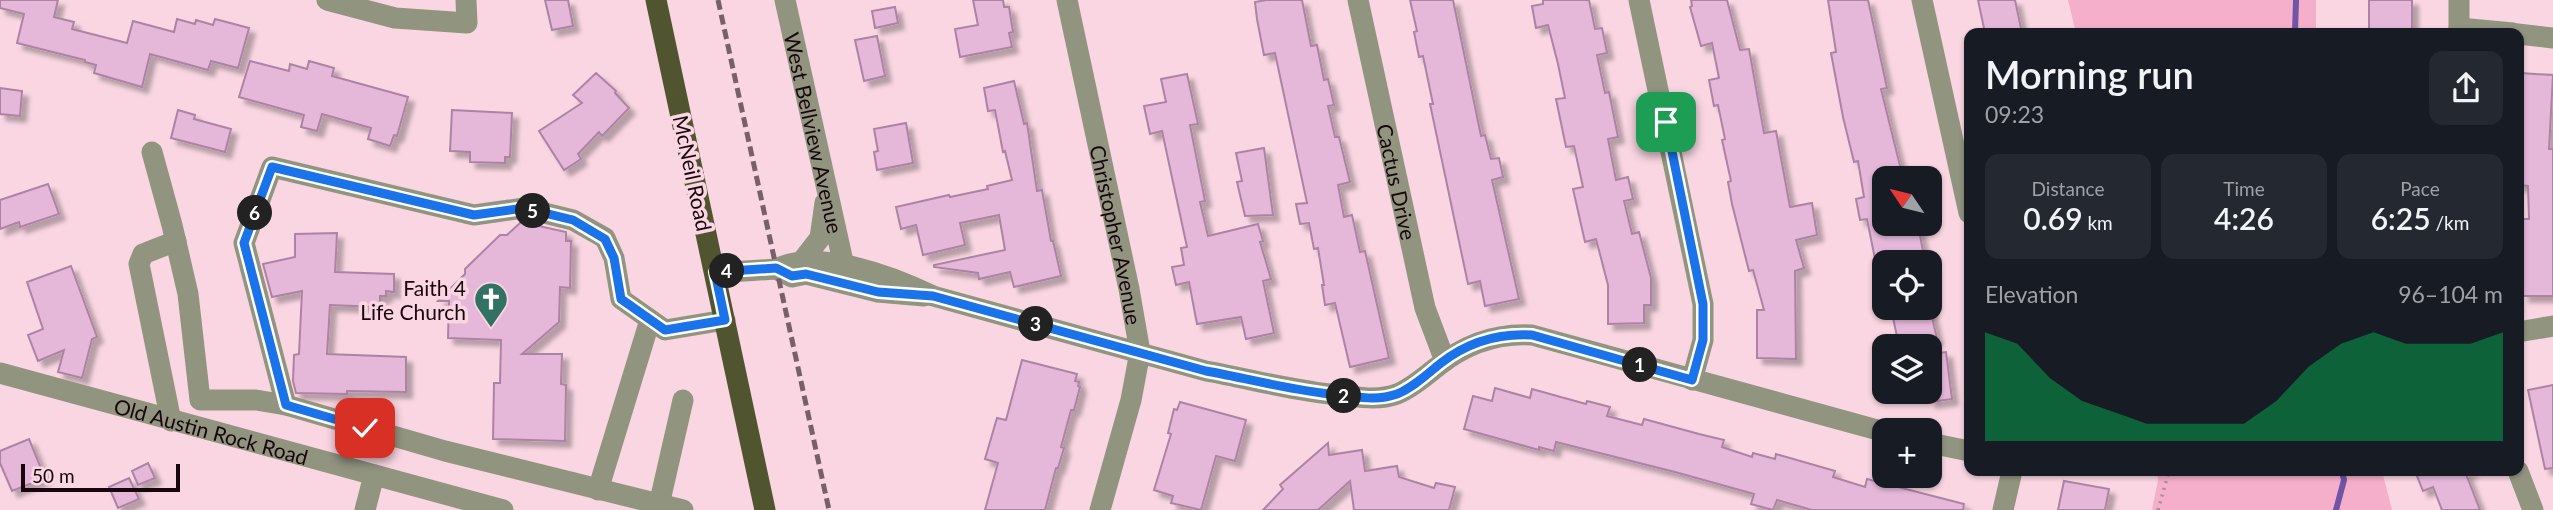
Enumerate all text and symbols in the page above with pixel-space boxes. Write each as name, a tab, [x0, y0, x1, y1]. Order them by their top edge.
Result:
street label: West Bellview Avenue	[780, 30, 849, 236]
text: Morning run	[1985, 51, 2194, 97]
button: share	[2429, 51, 2503, 125]
pin	[1636, 92, 1696, 152]
text: 09:23	[1985, 100, 2044, 128]
icon: arrive	[1647, 103, 1685, 141]
street label: McNeil Road	[669, 113, 717, 233]
street label: Cactus Drive	[1373, 121, 1422, 242]
street label: Christopher Avenue	[1086, 143, 1147, 327]
north arrow	[1872, 166, 1942, 236]
map controls	[1872, 166, 1942, 488]
text: Distance	[2032, 177, 2104, 200]
text: Time	[2223, 177, 2265, 200]
text: Pace	[2400, 177, 2440, 200]
pin: 5	[516, 194, 550, 228]
pin: 6	[238, 196, 272, 230]
text: 5	[527, 199, 538, 222]
text: 0.69	[2023, 200, 2083, 236]
text: 4:26	[2214, 200, 2274, 236]
text: 6:25	[2371, 200, 2431, 236]
text: 6	[249, 201, 260, 224]
text: km	[2083, 211, 2113, 234]
text: /km	[2431, 211, 2469, 234]
button: locate	[1872, 250, 1942, 320]
pin: 4	[710, 254, 744, 288]
text: 4	[721, 259, 732, 282]
place label: Faith 4 Life Church	[360, 275, 466, 324]
church icon: Faith 4 Life Church	[472, 280, 510, 329]
text: Elevation	[1985, 280, 2078, 308]
text: 96–104 m	[2398, 280, 2503, 308]
pin: 3	[1018, 306, 1054, 342]
text: 3	[1030, 312, 1041, 335]
button: layers	[1872, 334, 1942, 404]
pin: 1	[1622, 348, 1658, 382]
text: 1	[1634, 353, 1645, 376]
pin: 2	[1326, 378, 1362, 414]
text: 2	[1338, 384, 1349, 407]
street label: Old Austin Rock Road	[112, 392, 311, 469]
pin	[335, 398, 395, 458]
icon: check	[346, 409, 384, 447]
button: +	[1872, 418, 1942, 488]
scale bar	[21, 461, 180, 493]
text: 50 m	[32, 464, 75, 487]

